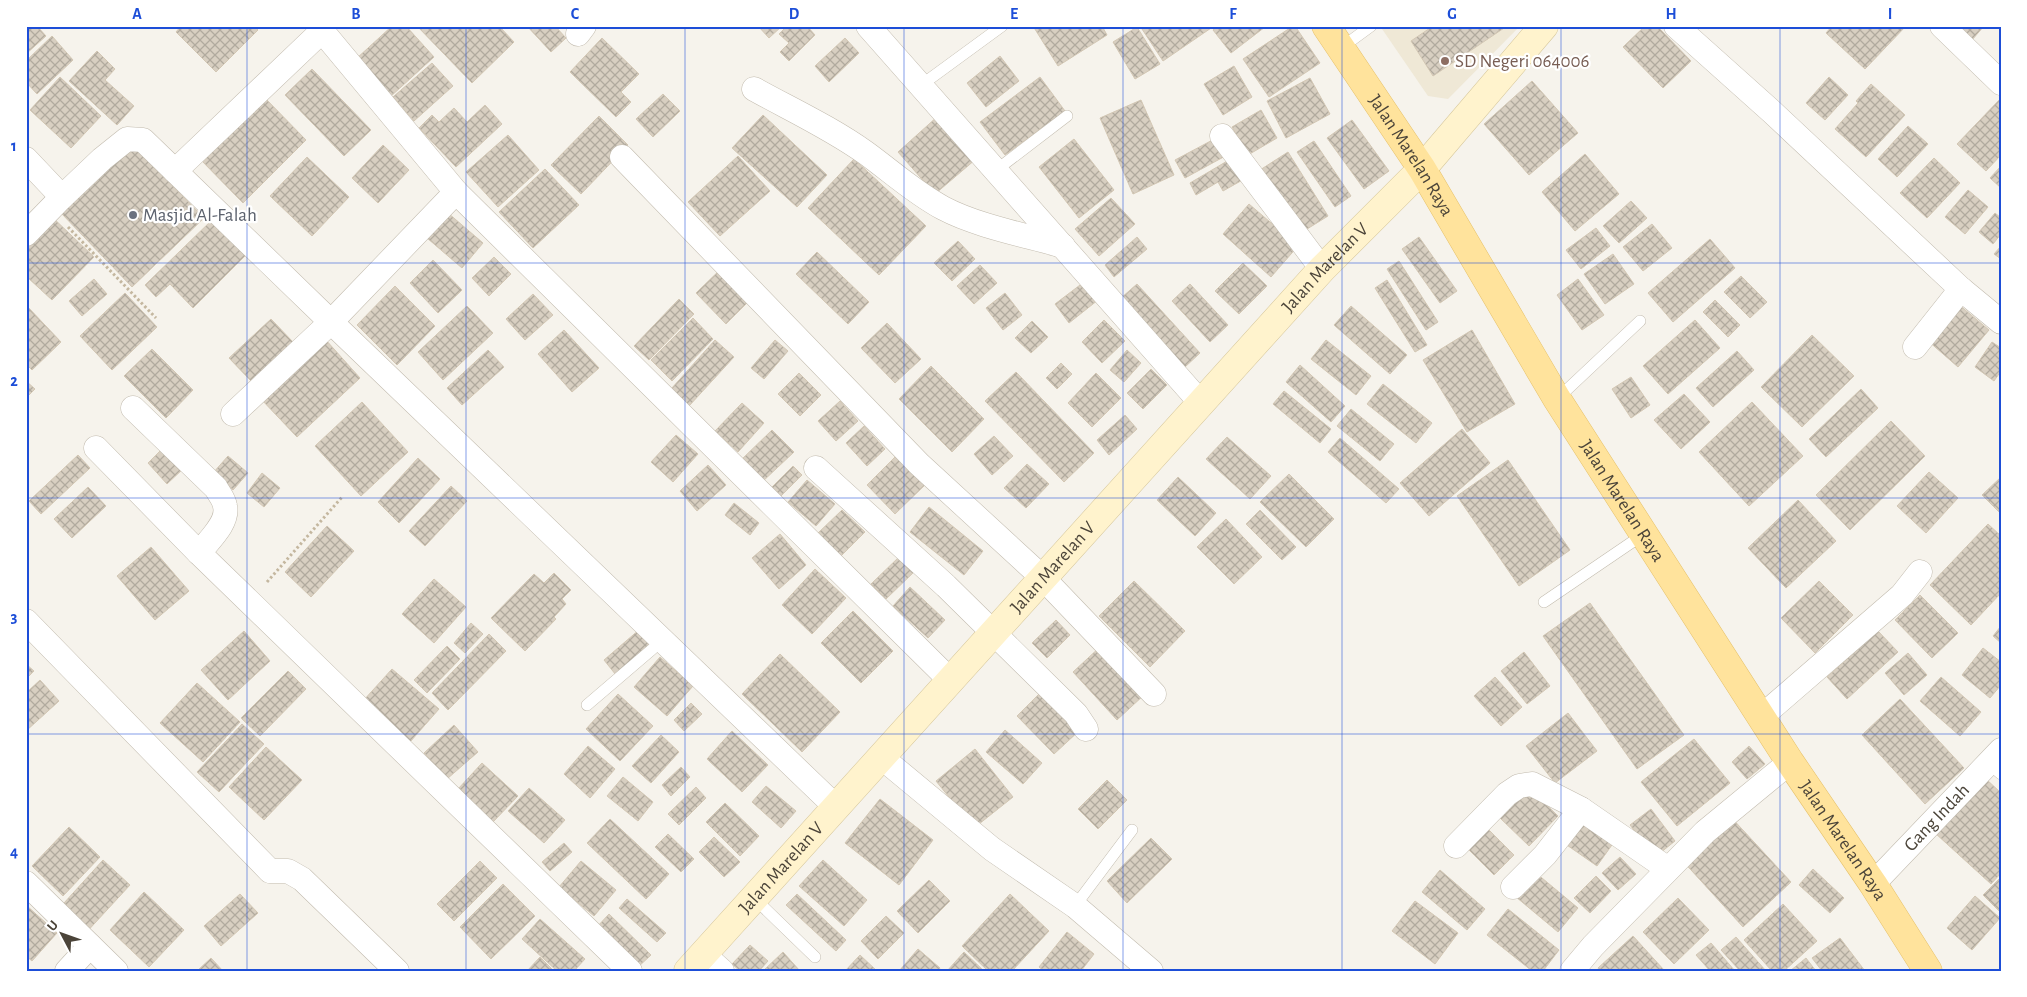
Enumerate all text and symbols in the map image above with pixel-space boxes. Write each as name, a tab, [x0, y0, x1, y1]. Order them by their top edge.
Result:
text: A	[132, 6, 142, 22]
text: B	[351, 6, 361, 22]
text: C	[571, 6, 580, 22]
text: D	[789, 6, 800, 22]
text: E	[1010, 6, 1018, 22]
text: F	[1229, 6, 1237, 22]
text: G	[1447, 6, 1457, 22]
text: H	[1665, 6, 1677, 22]
text: I	[1888, 6, 1892, 22]
place label: SD Negeri 064006	[1455, 52, 1590, 71]
marker: SD Negeri 064006	[1439, 55, 1451, 67]
street label: Jalan Marelan Raya	[1365, 91, 1457, 220]
text: 1	[11, 138, 17, 154]
place label: Masjid Al-Falah	[143, 206, 257, 225]
marker: Masjid Al-Falah	[127, 209, 139, 221]
street label: Jalan Marelan V	[1278, 219, 1372, 316]
text: 2	[10, 373, 18, 389]
street label: Jalan Marelan Raya	[1576, 437, 1668, 565]
street label: Jalan Marelan V	[1007, 518, 1099, 617]
text: 3	[11, 609, 18, 625]
street label: Jalan Marelan Raya	[1796, 777, 1890, 904]
street label: Gang Indah	[1900, 780, 1973, 855]
street label: Jalan Marelan V	[735, 818, 827, 917]
text: 4	[10, 844, 18, 860]
north arrow	[38, 910, 88, 960]
text: U	[45, 918, 61, 934]

